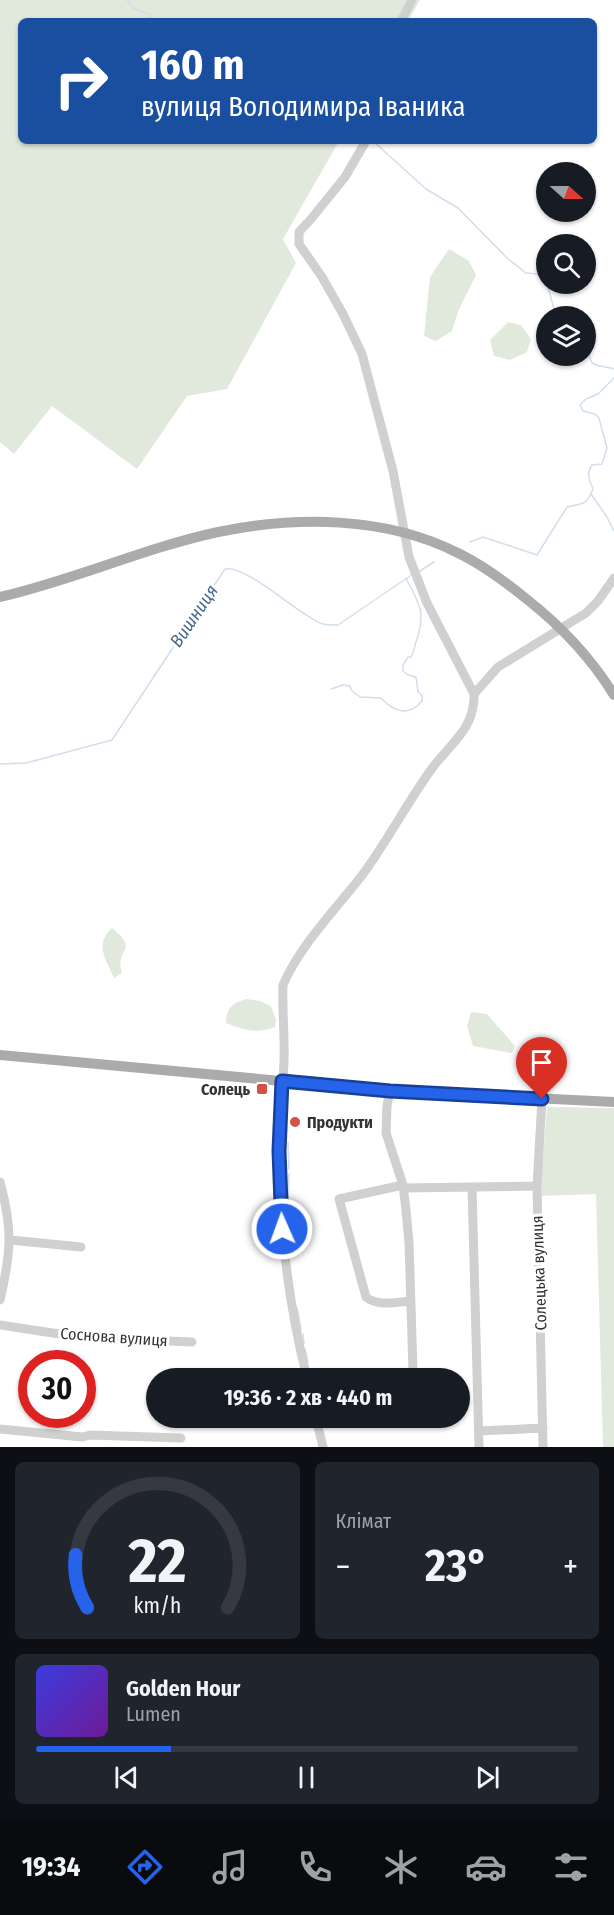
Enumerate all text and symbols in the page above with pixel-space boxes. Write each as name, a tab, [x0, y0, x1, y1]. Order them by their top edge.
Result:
text: 160 m	[141, 40, 244, 90]
icon: right	[42, 42, 120, 120]
text: вулиця Володимира Іваника	[141, 91, 466, 123]
north arrow	[536, 162, 596, 222]
map controls	[536, 162, 596, 366]
button: search	[536, 234, 596, 294]
button: layers	[536, 306, 596, 366]
water label: Вишниця	[165, 581, 223, 651]
pin	[516, 1037, 567, 1099]
icon: arrive	[525, 1046, 558, 1079]
place label: Солець	[201, 1080, 250, 1099]
marker: Солець	[255, 1082, 269, 1096]
place label: Продукти	[307, 1113, 373, 1132]
marker: Продукти	[288, 1115, 302, 1129]
position arrow	[250, 1197, 314, 1261]
street label: Солецька вулиця	[528, 1215, 550, 1331]
street label: Соснова вулиця	[60, 1324, 168, 1350]
speed limit sign: 30	[18, 1350, 96, 1428]
text: 19:36 · 2 хв · 440 m	[224, 1384, 392, 1411]
text: Клімат	[336, 1509, 391, 1533]
text: 22	[127, 1524, 186, 1599]
text: 23°	[425, 1539, 488, 1593]
text: −	[336, 1547, 350, 1587]
text: +	[563, 1547, 578, 1587]
text: km/h	[133, 1593, 181, 1619]
text: Golden Hour	[126, 1675, 240, 1702]
text: Lumen	[126, 1702, 181, 1726]
icon: previous	[110, 1761, 143, 1794]
icon: pause	[290, 1761, 323, 1794]
icon: next	[471, 1761, 504, 1794]
icon: directions	[124, 1846, 166, 1888]
icon: music	[209, 1846, 251, 1888]
icon: phone	[294, 1846, 336, 1888]
icon: climate	[380, 1846, 422, 1888]
icon: car	[465, 1846, 507, 1888]
icon: filters	[550, 1846, 592, 1888]
text: 19:34	[22, 1851, 80, 1883]

